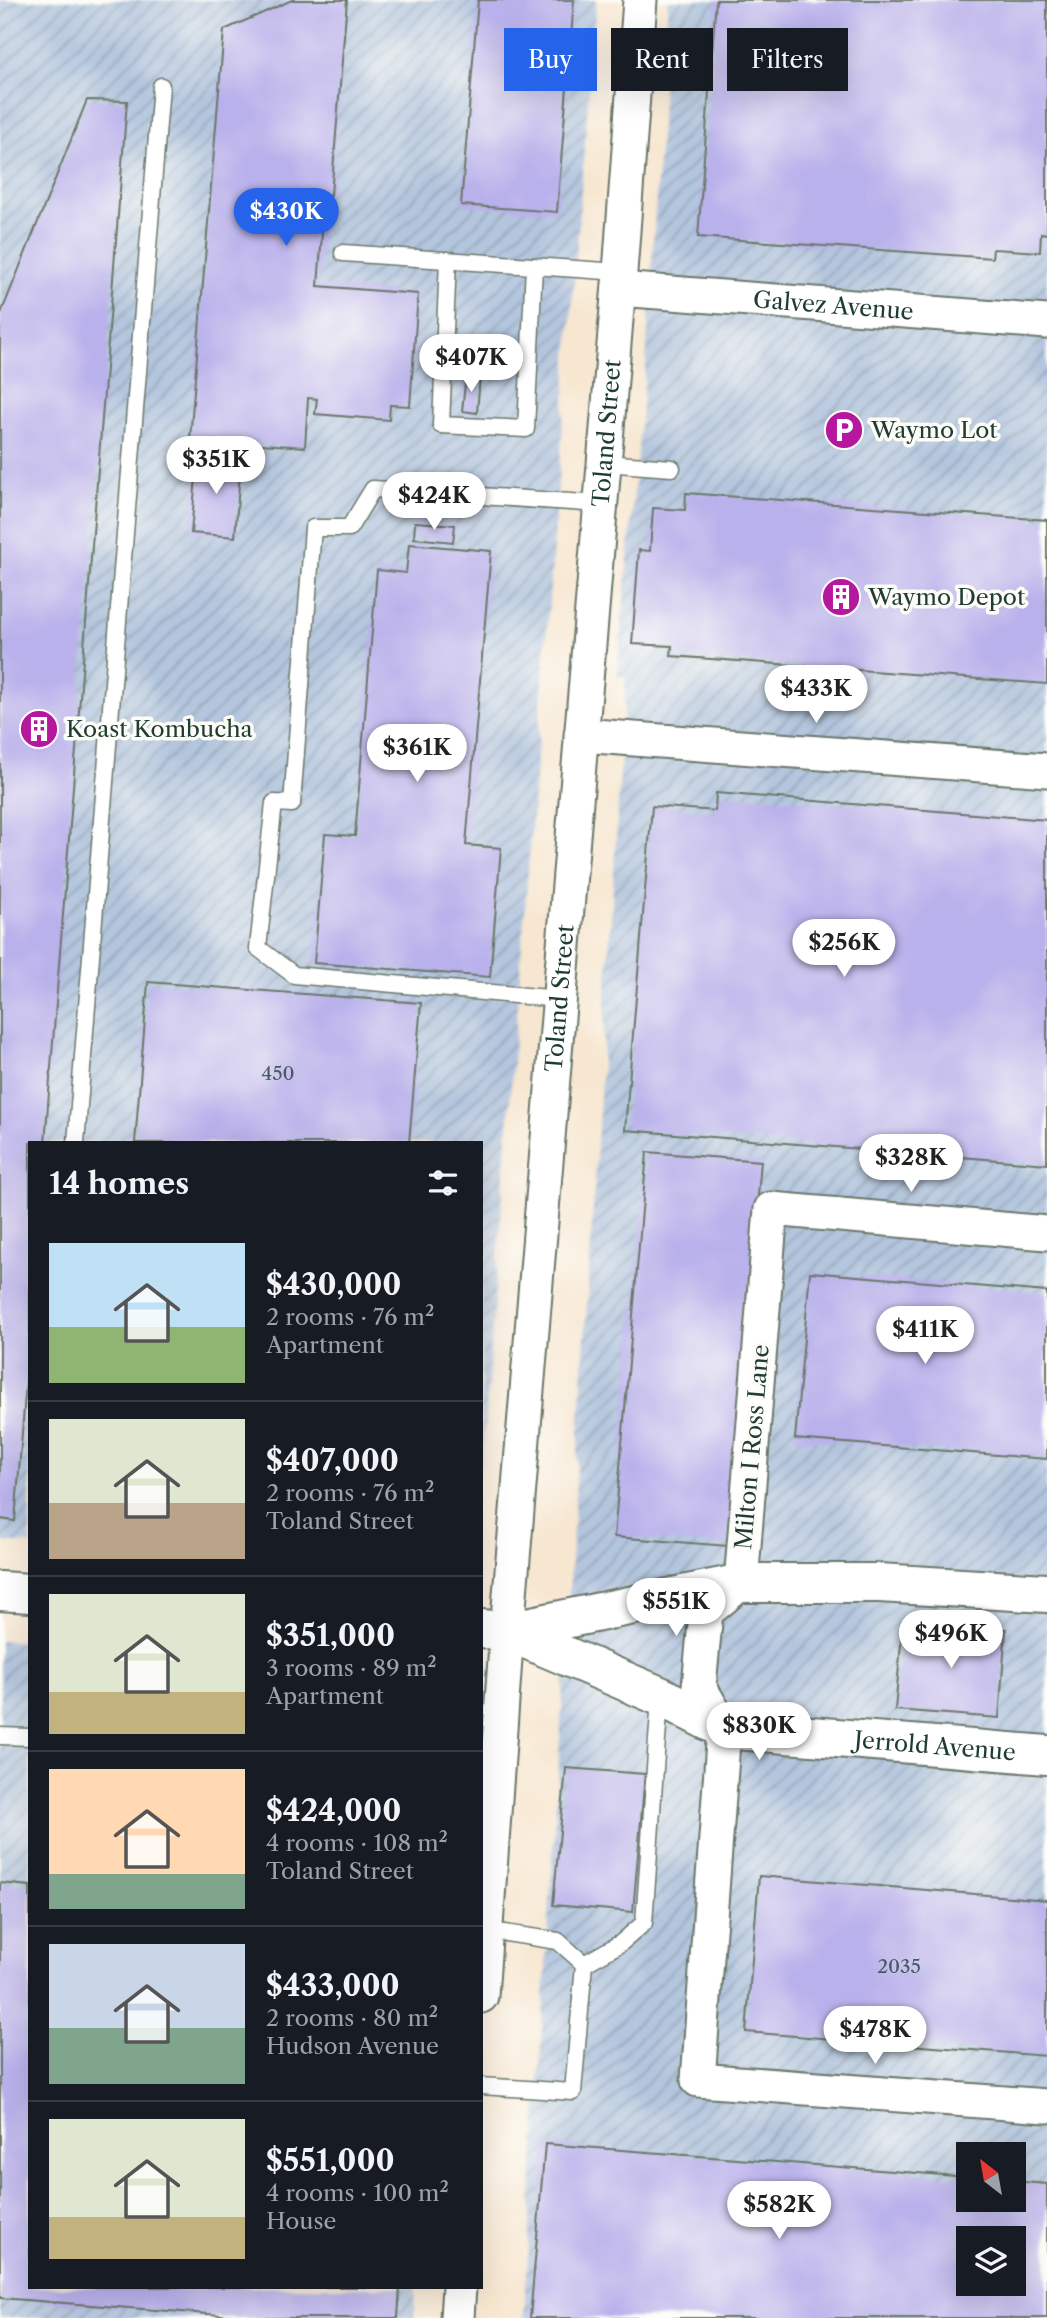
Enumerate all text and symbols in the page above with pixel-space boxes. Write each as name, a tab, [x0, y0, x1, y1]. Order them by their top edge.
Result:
chip: Buy	[504, 28, 597, 91]
chip: Rent	[611, 28, 713, 91]
chip: Filters	[727, 28, 848, 91]
pin: $430K	[237, 188, 335, 248]
text: $430K	[250, 197, 322, 225]
street label: Galvez Avenue	[752, 285, 915, 326]
pin: $407K	[422, 334, 520, 394]
text: $407K	[435, 343, 507, 371]
street label: Toland Street	[587, 358, 627, 508]
parking icon: Waymo Lot	[823, 409, 865, 451]
place label: Waymo Lot	[870, 416, 997, 444]
pin: $351K	[167, 436, 265, 496]
text: $351K	[182, 445, 250, 473]
pin: $424K	[385, 472, 483, 532]
text: $424K	[398, 481, 470, 509]
building icon: Waymo Depot	[820, 576, 862, 618]
place label: Waymo Depot	[867, 583, 1025, 611]
pin: $433K	[767, 666, 865, 725]
text: $433K	[781, 674, 851, 702]
building icon: Koast Kombucha	[18, 708, 60, 750]
place label: Koast Kombucha	[66, 715, 254, 743]
pin: $361K	[368, 724, 466, 784]
text: $361K	[383, 733, 451, 761]
pin: $256K	[795, 920, 893, 979]
street label: Toland Street	[540, 923, 580, 1073]
text: $256K	[808, 928, 880, 956]
house number: 450	[261, 1062, 295, 1085]
pin: $328K	[862, 1134, 960, 1194]
text: $328K	[875, 1143, 947, 1171]
icon: filters	[424, 1164, 462, 1202]
text: 14 homes	[49, 1165, 189, 1202]
text: $430,000	[266, 1266, 401, 1303]
icon: home	[105, 1271, 189, 1355]
text: 2 rooms · 76 m²	[266, 1303, 434, 1331]
pin: $411K	[876, 1306, 974, 1366]
text: $411K	[892, 1315, 958, 1343]
text: Apartment	[266, 1331, 384, 1359]
street label: Milton I Ross Lane	[729, 1343, 775, 1551]
text: $407,000	[266, 1442, 399, 1479]
icon: home	[105, 1447, 189, 1531]
text: 2 rooms · 76 m²	[266, 1479, 434, 1507]
text: Toland Street	[266, 1507, 414, 1535]
pin: $551K	[627, 1578, 725, 1638]
text: $551K	[643, 1587, 709, 1615]
pin: $496K	[902, 1610, 1000, 1670]
text: $351,000	[266, 1617, 395, 1654]
text: $496K	[915, 1619, 987, 1647]
icon: home	[105, 1622, 189, 1706]
text: 3 rooms · 89 m²	[266, 1654, 437, 1682]
text: Apartment	[266, 1682, 384, 1710]
pin: $830K	[710, 1702, 808, 1762]
text: $830K	[722, 1711, 796, 1739]
street label: Jerrold Avenue	[850, 1725, 1017, 1766]
text: $424,000	[266, 1792, 401, 1829]
icon: home	[105, 1797, 189, 1881]
text: 4 rooms · 108 m²	[266, 1829, 448, 1857]
text: Toland Street	[266, 1857, 414, 1885]
house number: 2035	[877, 1955, 921, 1978]
text: $433,000	[266, 1967, 400, 2004]
icon: home	[105, 1972, 189, 2056]
text: 2 rooms · 80 m²	[266, 2004, 438, 2032]
pin: $478K	[826, 2007, 924, 2066]
text: $478K	[839, 2015, 911, 2043]
text: Hudson Avenue	[266, 2032, 439, 2060]
text: $551,000	[266, 2142, 395, 2179]
north arrow	[956, 2142, 1026, 2212]
map controls	[956, 2142, 1026, 2296]
icon: home	[105, 2147, 189, 2231]
text: 4 rooms · 100 m²	[266, 2179, 449, 2207]
pin: $582K	[730, 2182, 828, 2241]
text: $582K	[743, 2190, 815, 2218]
text: House	[266, 2207, 336, 2235]
button: layers	[956, 2226, 1026, 2296]

